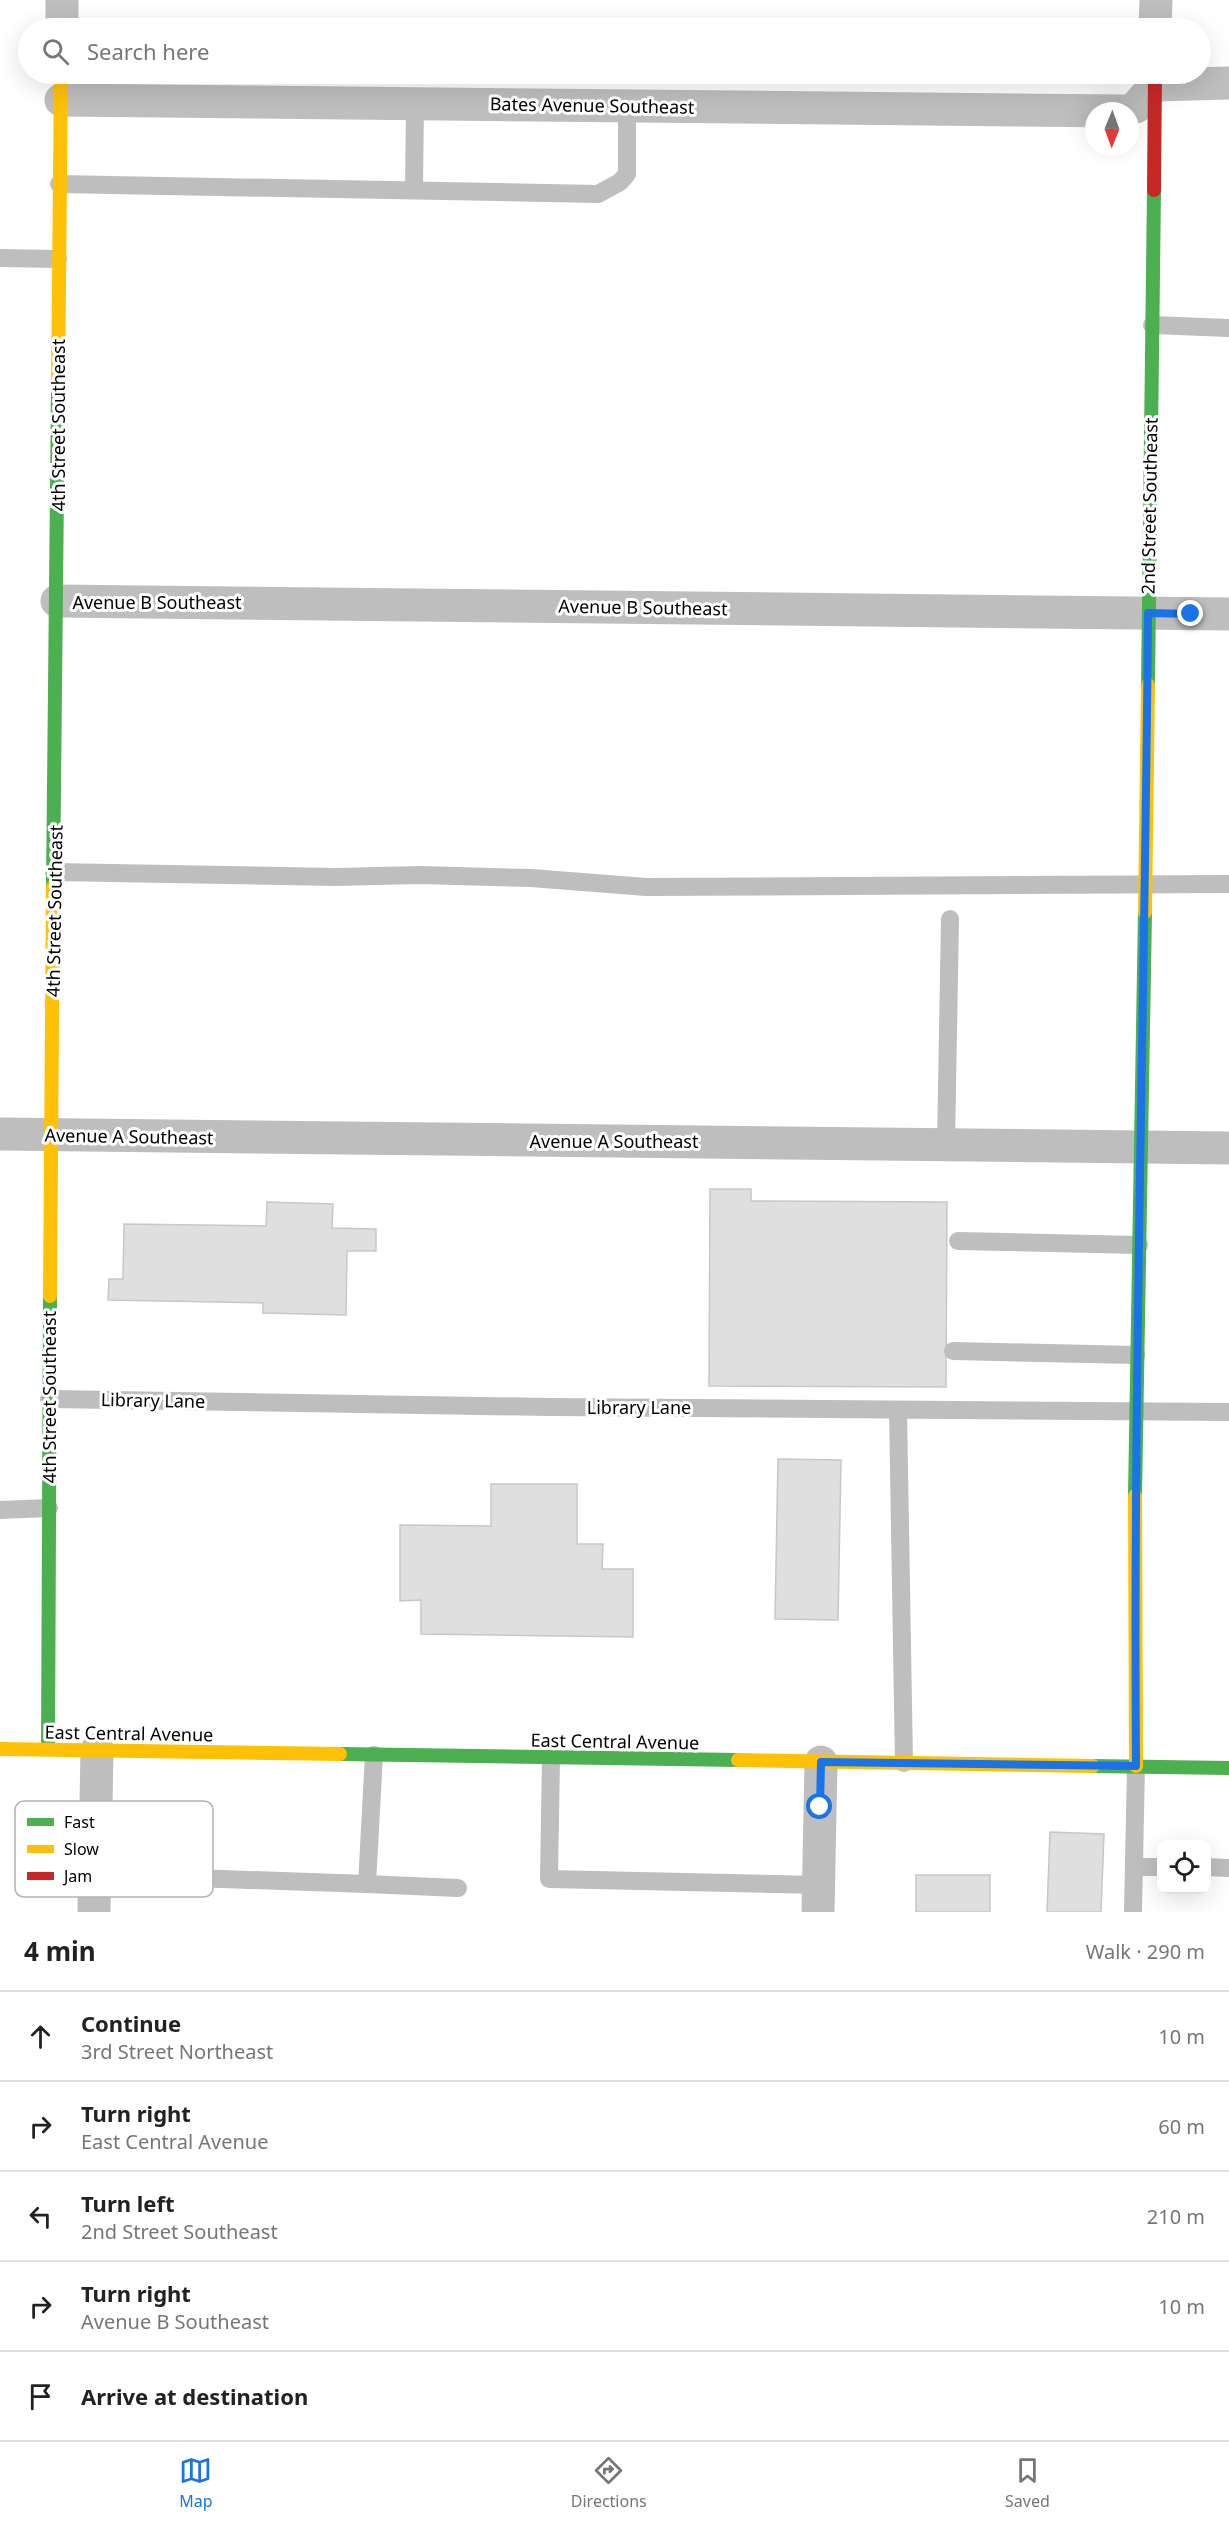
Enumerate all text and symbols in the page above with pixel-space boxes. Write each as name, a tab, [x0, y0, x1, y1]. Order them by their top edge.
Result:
search box	[18, 18, 1211, 84]
icon: search	[39, 35, 72, 68]
text: Search here	[87, 36, 209, 66]
street label: Bates Avenue Southeast	[490, 91, 695, 119]
north arrow	[1085, 102, 1139, 156]
street label: 4th Street Southeast	[46, 338, 70, 511]
street label: 2nd Street Southeast	[1135, 417, 1163, 595]
street label: Avenue B Southeast	[72, 590, 242, 614]
street label: Avenue B Southeast	[558, 594, 728, 620]
route end	[1177, 600, 1203, 626]
street label: 4th Street Southeast	[40, 824, 68, 997]
street label: Avenue A Southeast	[44, 1123, 214, 1149]
street label: Avenue A Southeast	[530, 1129, 699, 1153]
street label: 4th Street Southeast	[37, 1310, 61, 1483]
street label: Library Lane	[101, 1387, 205, 1413]
street label: Library Lane	[587, 1395, 691, 1419]
street label: East Central Avenue	[44, 1720, 214, 1746]
street label: East Central Avenue	[530, 1728, 700, 1754]
route start	[806, 1793, 832, 1819]
legend	[15, 1801, 213, 1897]
text: Fast	[64, 1811, 95, 1833]
text: Slow	[64, 1838, 99, 1860]
map controls	[1157, 1840, 1211, 1894]
button: locate	[1157, 1840, 1211, 1894]
text: Jam	[62, 1865, 92, 1887]
text: 4 min	[24, 1933, 96, 1969]
text: Walk · 290 m	[1086, 1938, 1205, 1965]
text: Continue	[81, 2008, 181, 2038]
icon: ahead	[24, 2020, 57, 2053]
text: 10 m	[1158, 2023, 1205, 2050]
text: 3rd Street Northeast	[81, 2038, 273, 2065]
text: Turn right	[81, 2098, 191, 2128]
icon: right	[24, 2110, 57, 2143]
text: 60 m	[1158, 2113, 1205, 2140]
text: East Central Avenue	[81, 2128, 269, 2155]
text: Turn left	[81, 2188, 175, 2218]
icon: left	[24, 2200, 57, 2233]
text: 210 m	[1147, 2203, 1205, 2230]
text: 2nd Street Southeast	[81, 2218, 278, 2245]
text: Turn right	[81, 2278, 191, 2308]
icon: right	[24, 2290, 57, 2323]
text: 10 m	[1158, 2293, 1205, 2320]
text: Avenue B Southeast	[81, 2308, 269, 2335]
icon: arrive	[24, 2380, 57, 2413]
text: Arrive at destination	[81, 2381, 308, 2411]
tab: Map	[179, 2454, 212, 2512]
tab: Directions	[571, 2454, 647, 2512]
tab: Saved	[1005, 2454, 1050, 2512]

